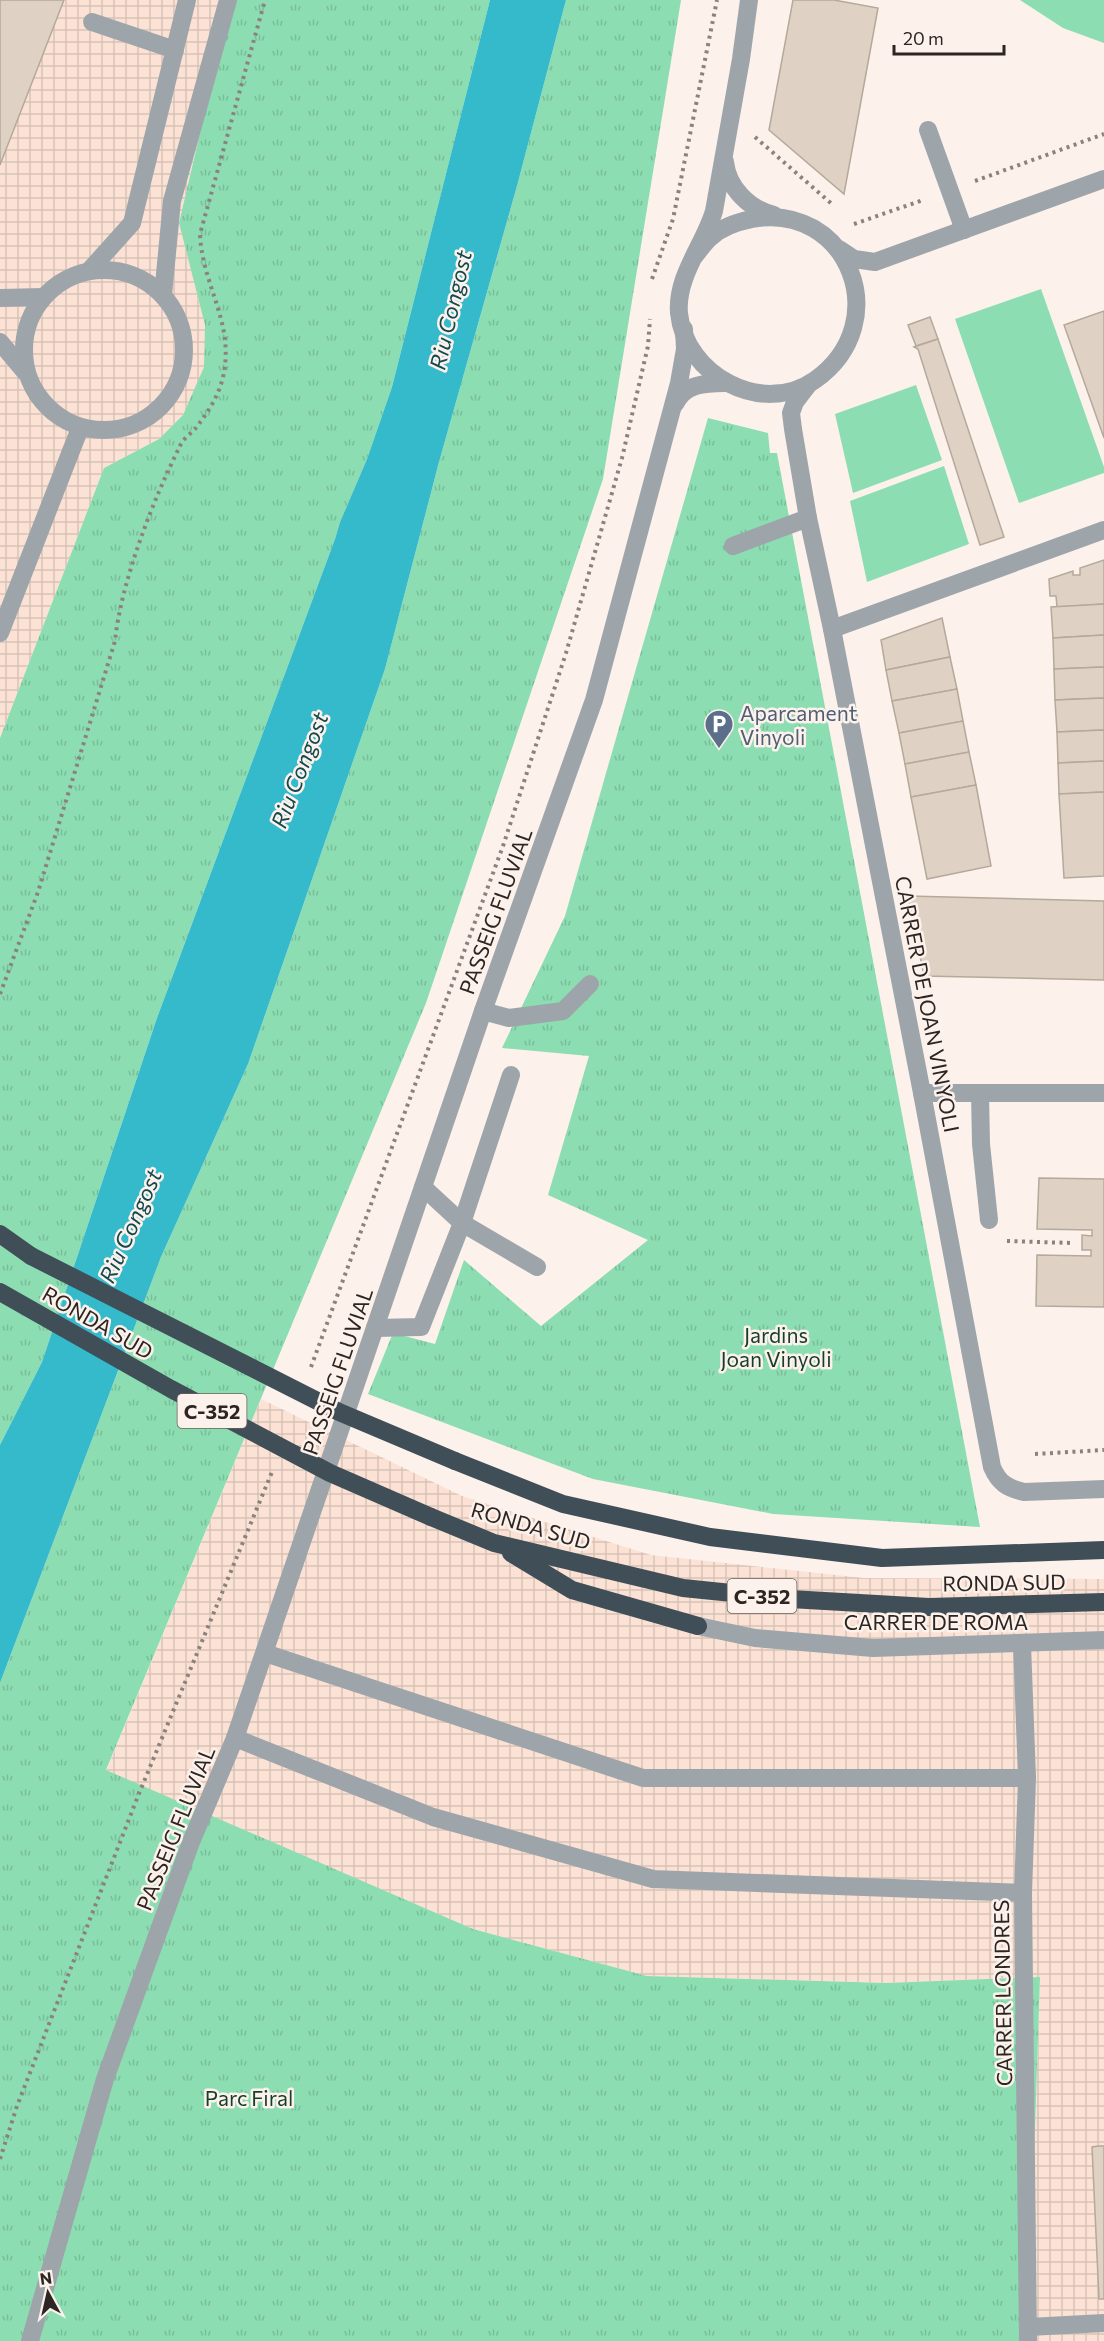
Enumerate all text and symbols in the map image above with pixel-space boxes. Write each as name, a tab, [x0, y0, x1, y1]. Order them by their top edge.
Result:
scale bar	[894, 18, 1004, 56]
text: 20 m	[903, 27, 944, 49]
water label: Riu Congost	[423, 247, 477, 372]
place label: Aparcament Vinyoli	[740, 700, 857, 749]
water label: Riu Congost	[265, 708, 334, 831]
parking icon: Aparcament Vinyoli	[703, 708, 735, 750]
street label: PASSEIG FLUVIAL	[453, 825, 537, 997]
street label: CARRER DE JOAN VINYOLI	[891, 874, 965, 1134]
water label: Riu Congost	[93, 1164, 167, 1287]
street label: RONDA SUD	[38, 1280, 158, 1364]
street label: PASSEIG FLUVIAL	[297, 1284, 377, 1458]
park label: Jardins Joan Vinyoli	[720, 1322, 832, 1371]
road number: C-352	[178, 1394, 246, 1428]
street label: RONDA SUD	[468, 1496, 594, 1554]
street label: RONDA SUD	[942, 1568, 1066, 1596]
road number: C-352	[728, 1579, 796, 1613]
street label: CARRER DE ROMA	[844, 1609, 1028, 1634]
street label: PASSEIG FLUVIAL	[131, 1742, 219, 1914]
street label: CARRER LONDRES	[988, 1900, 1016, 2086]
park label: Parc Firal	[205, 2085, 293, 2110]
north arrow	[18, 2263, 78, 2323]
text: N	[39, 2267, 53, 2288]

